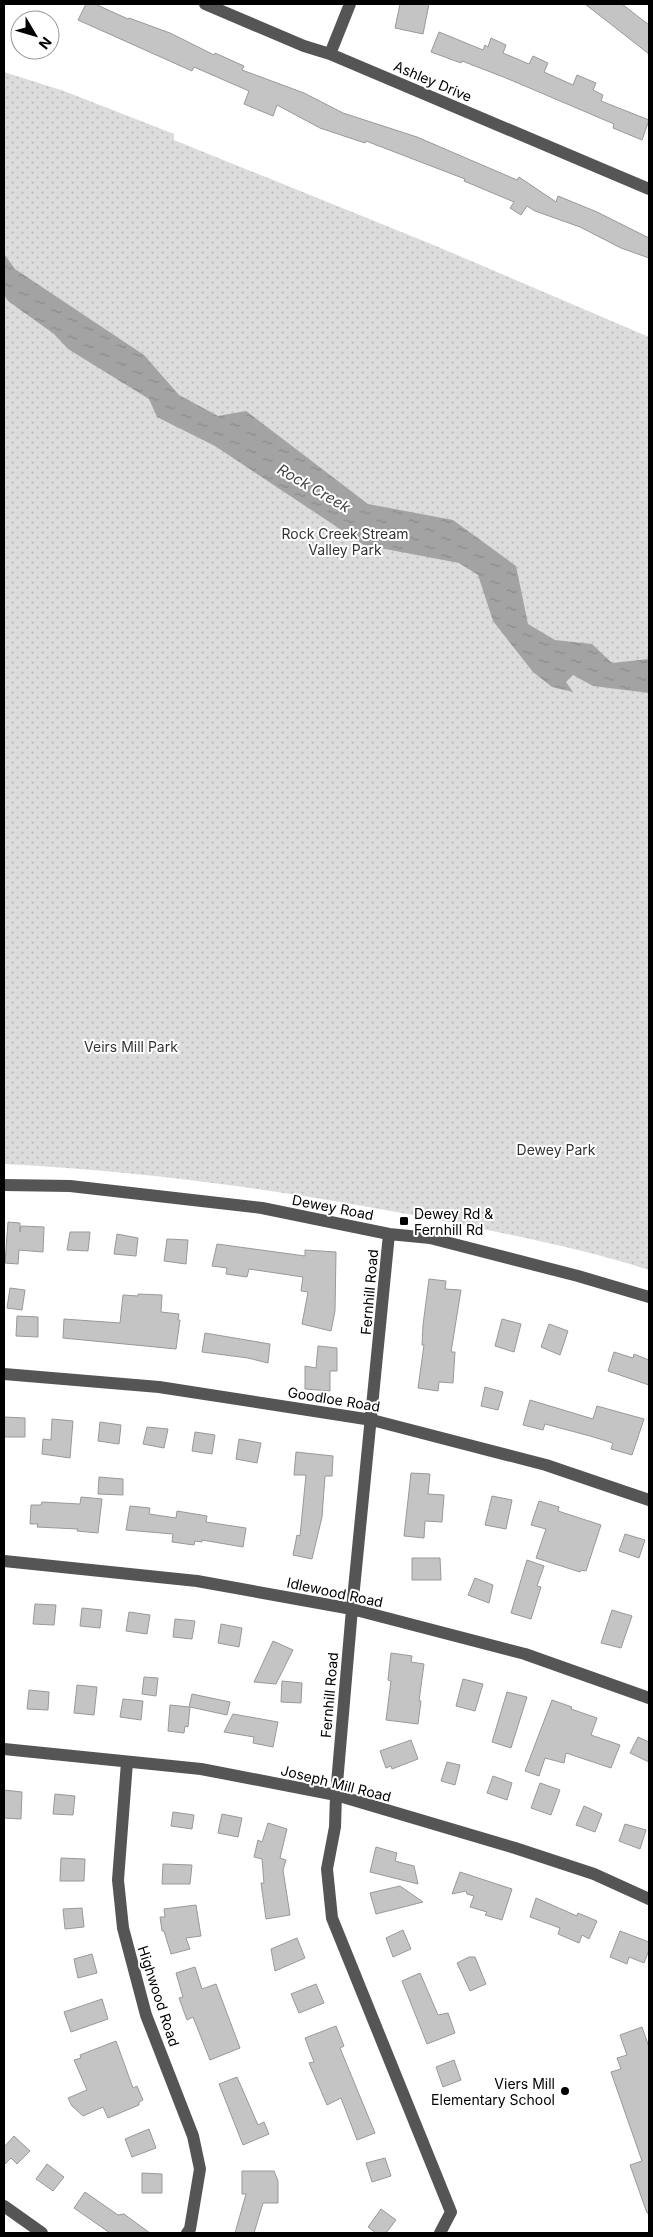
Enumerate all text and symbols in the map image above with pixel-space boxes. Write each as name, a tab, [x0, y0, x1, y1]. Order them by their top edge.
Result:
north arrow	[10, 10, 60, 60]
text: N	[36, 34, 56, 53]
street label: Ashley Drive	[391, 57, 475, 105]
water label: Rock Creek	[274, 459, 355, 517]
park label: Rock Creek Stream Valley Park	[281, 525, 409, 558]
park label: Veirs Mill Park	[84, 1038, 178, 1055]
park label: Dewey Park	[517, 1141, 596, 1158]
street label: Dewey Road	[291, 1191, 375, 1223]
place label: Dewey Rd & Fernhill Rd	[414, 1205, 493, 1238]
marker: Dewey Rd & Fernhill Rd	[398, 1215, 410, 1227]
street label: Fernhill Road	[357, 1249, 381, 1335]
street label: Goodloe Road	[287, 1383, 381, 1415]
street label: Idlewood Road	[285, 1574, 385, 1610]
street label: Fernhill Road	[317, 1652, 341, 1738]
street label: Joseph Mill Road	[279, 1761, 393, 1805]
street label: Highwood Road	[135, 1943, 183, 2049]
place label: Viers Mill Elementary School	[431, 2075, 555, 2108]
marker: Viers Mill Elementary School	[559, 2085, 571, 2097]

